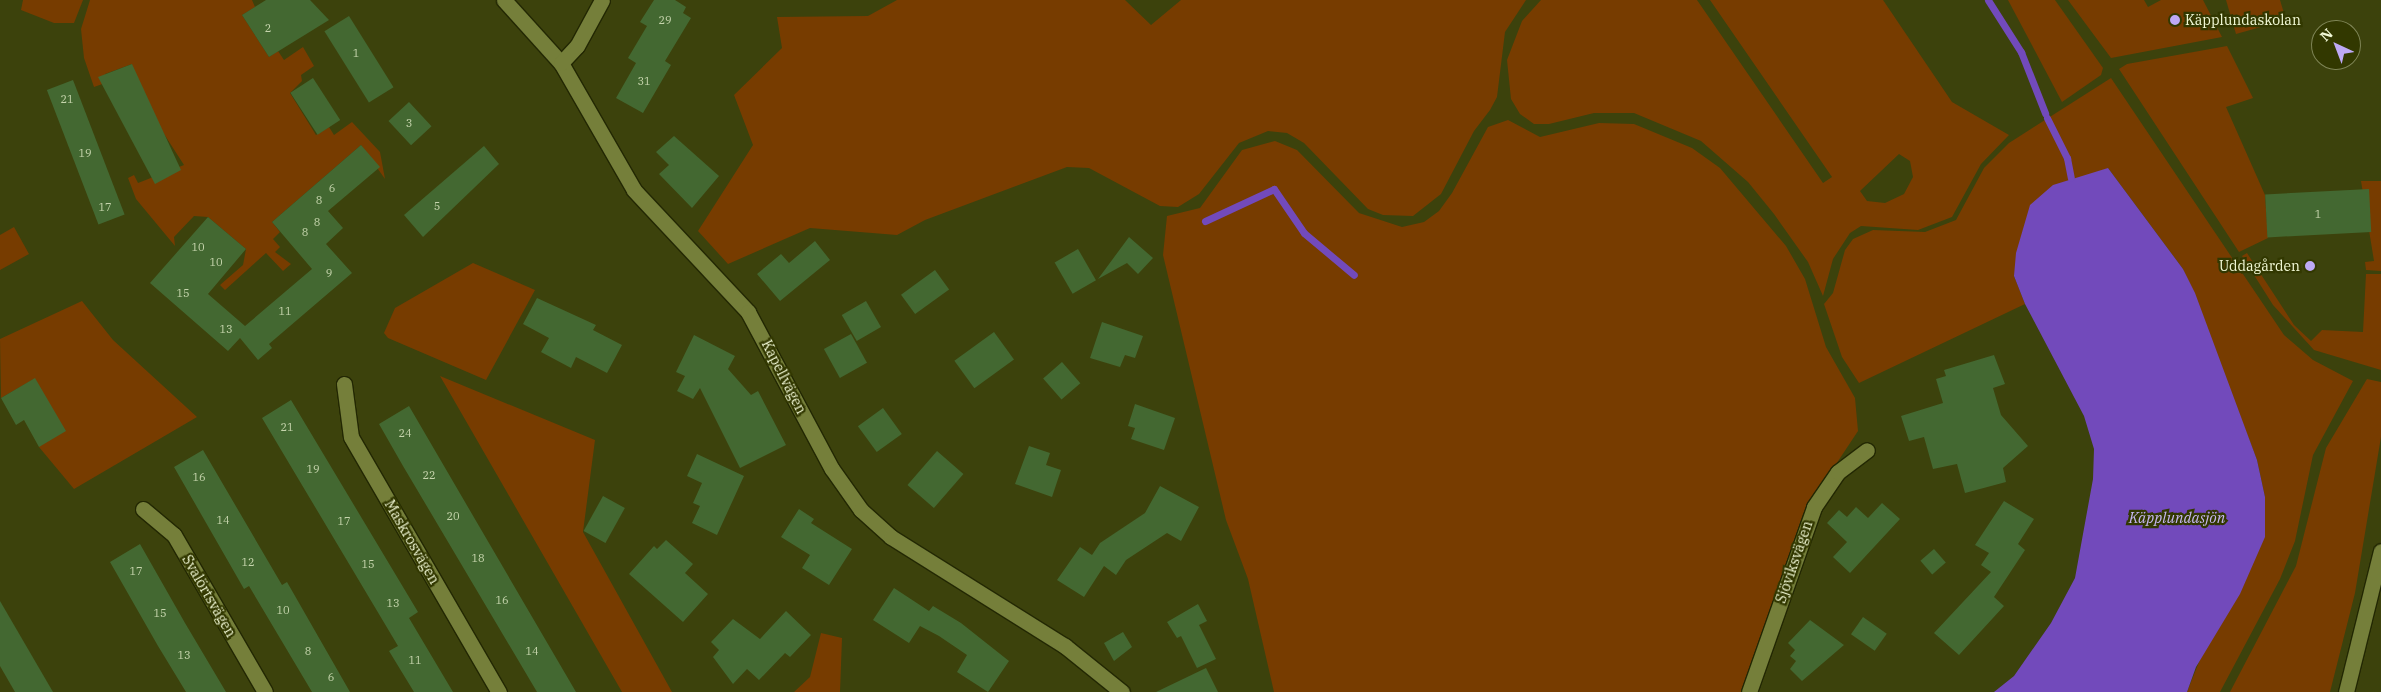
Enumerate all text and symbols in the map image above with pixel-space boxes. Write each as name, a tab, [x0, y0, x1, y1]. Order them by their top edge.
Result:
place label: Käpplundaskolan	[2185, 12, 2301, 28]
house number: 29	[658, 13, 672, 27]
marker: Käpplundaskolan	[2169, 14, 2181, 26]
north arrow	[2311, 20, 2361, 70]
house number: 2	[265, 21, 271, 35]
text: N	[2316, 24, 2337, 45]
house number: 1	[353, 46, 359, 60]
house number: 31	[637, 74, 651, 88]
house number: 21	[60, 92, 74, 106]
house number: 3	[406, 116, 412, 130]
house number: 19	[78, 146, 92, 160]
house number: 6	[329, 181, 335, 195]
house number: 8	[316, 193, 322, 207]
house number: 5	[434, 199, 440, 213]
house number: 17	[98, 200, 112, 214]
house number: 1	[2315, 207, 2321, 221]
house number: 8	[314, 215, 320, 229]
house number: 8	[302, 225, 308, 239]
house number: 10	[191, 240, 205, 254]
house number: 10	[209, 255, 223, 269]
place label: Uddagården	[2219, 258, 2300, 274]
marker: Uddagården	[2304, 260, 2316, 272]
house number: 9	[326, 266, 332, 280]
house number: 15	[176, 286, 190, 300]
house number: 11	[278, 304, 292, 318]
house number: 13	[219, 322, 233, 336]
street label: Kapellvägen	[758, 337, 810, 417]
house number: 21	[280, 420, 294, 434]
house number: 24	[398, 426, 412, 440]
house number: 19	[306, 462, 320, 476]
house number: 22	[422, 468, 436, 482]
house number: 16	[192, 470, 206, 484]
street label: Maskrosvägen	[381, 497, 443, 587]
house number: 20	[446, 509, 460, 523]
water label: Käpplundasjön	[2129, 509, 2225, 527]
house number: 14	[216, 513, 230, 527]
house number: 17	[337, 514, 351, 528]
street label: Sjöviksvägen	[1772, 519, 1816, 605]
house number: 18	[471, 551, 485, 565]
street label: Svalörtsvägen	[179, 552, 239, 640]
house number: 12	[241, 555, 255, 569]
house number: 15	[361, 557, 375, 571]
house number: 17	[129, 564, 143, 578]
house number: 16	[495, 593, 509, 607]
house number: 13	[386, 596, 400, 610]
house number: 10	[276, 603, 290, 617]
house number: 15	[153, 606, 167, 620]
house number: 8	[305, 644, 311, 658]
house number: 14	[525, 644, 539, 658]
house number: 13	[177, 648, 191, 662]
house number: 11	[408, 653, 422, 667]
house number: 6	[328, 670, 334, 684]

